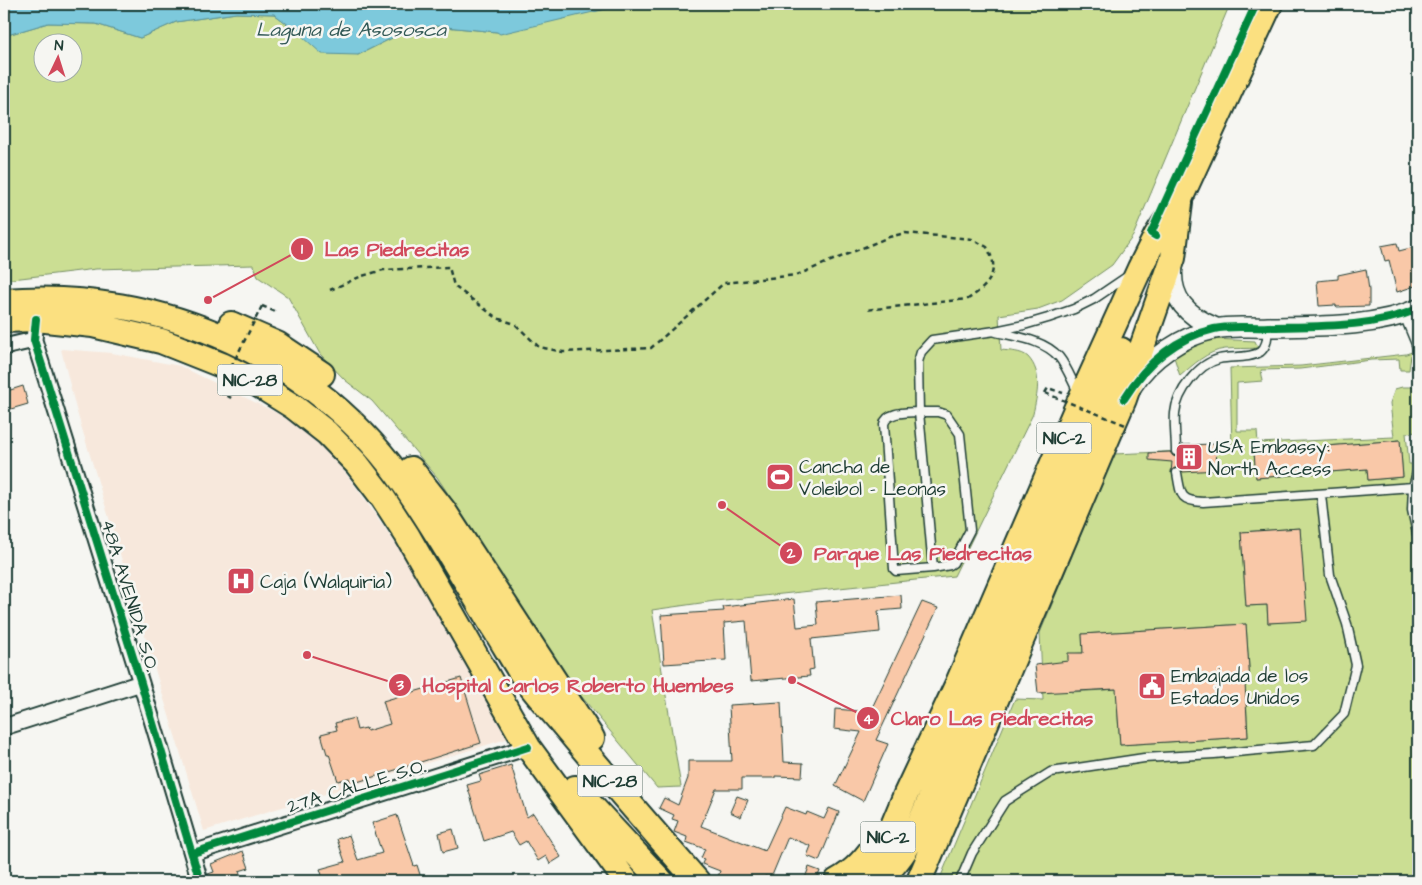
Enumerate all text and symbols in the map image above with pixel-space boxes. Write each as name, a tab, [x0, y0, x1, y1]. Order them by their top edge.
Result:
water label: Laguna de Asososca	[256, 16, 447, 45]
north arrow	[32, 32, 82, 82]
text: N	[54, 36, 64, 56]
callout: Las Piedrecitas	[289, 231, 479, 266]
text: Las Piedrecitas	[325, 236, 469, 264]
text: 1	[301, 239, 303, 260]
road number: NIC-28	[218, 364, 282, 396]
road number: NIC-2	[1036, 422, 1092, 453]
place label: USA Embassy: North Access	[1208, 434, 1331, 483]
building icon: USA Embassy: North Access	[1174, 442, 1204, 472]
place label: Cancha de Voleibol - Leonas	[799, 454, 946, 503]
sports icon: Cancha de Voleibol - Leonas	[765, 462, 795, 492]
street label: 48A AVENIDA S.O.	[94, 516, 166, 675]
callout: Parque Las Piedrecitas	[779, 536, 1042, 571]
text: Parque Las Piedrecitas	[814, 540, 1032, 568]
text: 2	[786, 543, 796, 564]
hospital icon: Caja (Walquiria)	[226, 566, 256, 596]
place label: Caja (Walquiria)	[260, 569, 392, 596]
place label: Embajada de los Estados Unidos	[1171, 663, 1308, 712]
callout: Hospital Carlos Roberto Huembes	[388, 668, 744, 703]
public building icon: Embajada de los Estados Unidos	[1137, 671, 1167, 701]
text: Hospital Carlos Roberto Huembes	[422, 672, 734, 700]
text: 3	[395, 675, 404, 696]
callout: Claro Las Piedrecitas	[856, 701, 1103, 736]
text: Claro Las Piedrecitas	[891, 705, 1093, 733]
text: 4	[863, 709, 874, 730]
street label: 27A CALLE S.O.	[284, 753, 429, 820]
road number: NIC-28	[578, 766, 642, 796]
road number: NIC-2	[860, 822, 916, 852]

